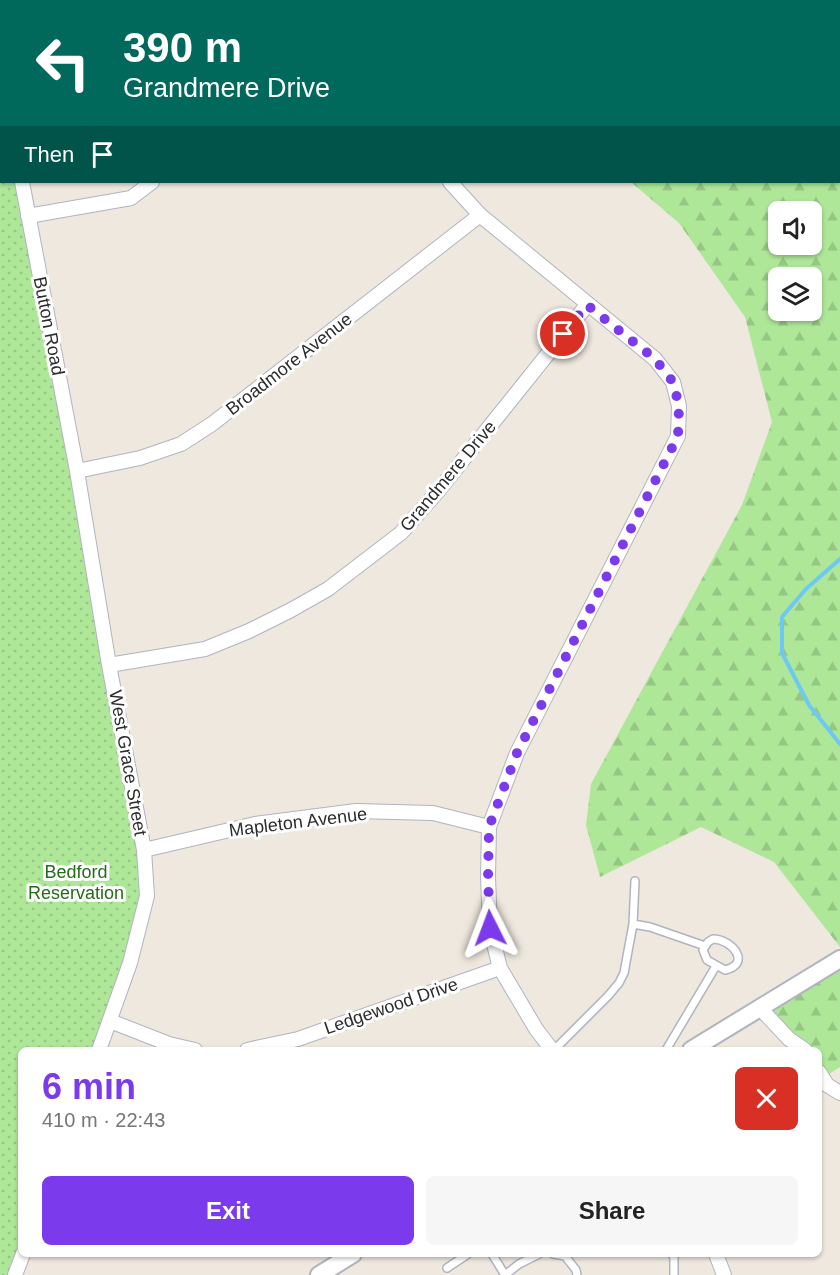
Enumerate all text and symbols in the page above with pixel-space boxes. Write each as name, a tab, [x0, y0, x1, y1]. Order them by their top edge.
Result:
icon: left	[24, 24, 102, 102]
text: 390 m	[123, 24, 242, 71]
text: Grandmere Drive	[123, 73, 330, 103]
icon: arrive	[86, 138, 119, 171]
text: Then	[24, 142, 74, 167]
map controls	[768, 201, 822, 321]
button: sound	[768, 201, 822, 255]
button: layers	[768, 267, 822, 321]
street label: Button Road	[30, 275, 68, 377]
pin	[537, 308, 588, 359]
street label: Broadmore Avenue	[222, 309, 356, 419]
icon: arrive	[546, 317, 579, 350]
street label: Grandmere Drive	[396, 417, 500, 535]
street label: West Grace Street	[105, 689, 151, 837]
street label: Mapleton Avenue	[228, 804, 368, 840]
park label: Bedford Reservation	[28, 862, 124, 903]
position arrow	[458, 896, 522, 960]
street label: Ledgewood Drive	[322, 974, 460, 1038]
text: 6 min	[42, 1066, 136, 1107]
button: close	[735, 1067, 798, 1130]
text: 410 m · 22:43	[42, 1109, 165, 1131]
button: Exit	[42, 1176, 414, 1245]
button: Share	[426, 1176, 798, 1245]

